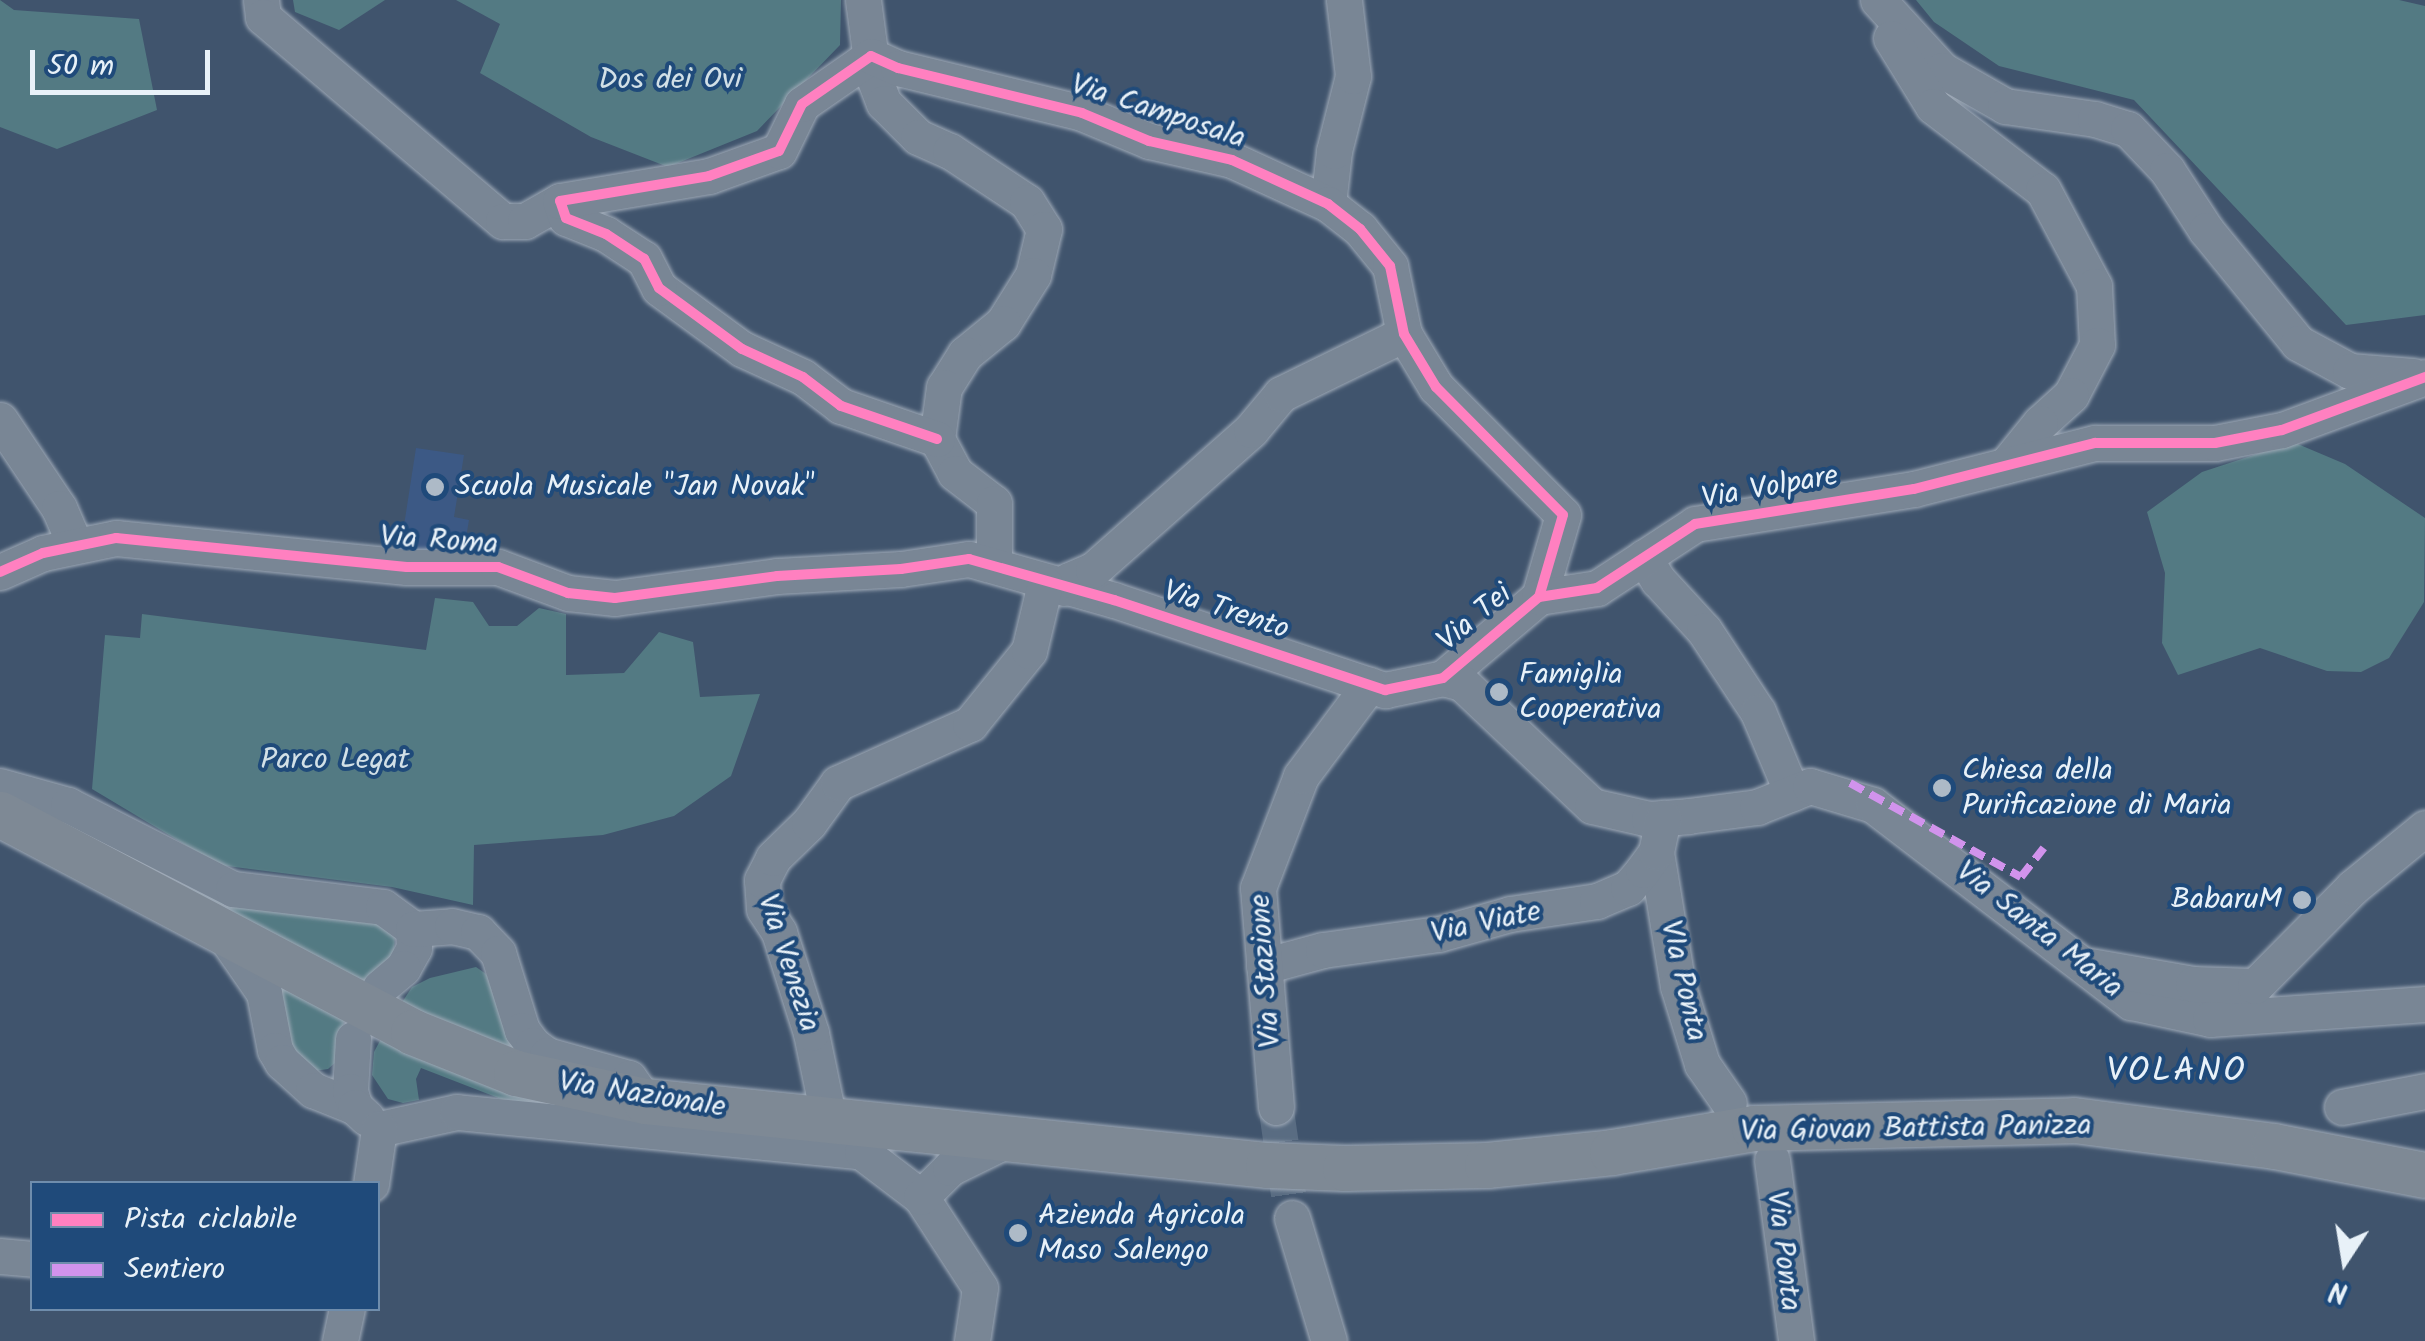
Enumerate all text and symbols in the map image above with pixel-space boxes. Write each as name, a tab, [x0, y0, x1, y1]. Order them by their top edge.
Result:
scale bar	[35, 30, 215, 92]
text: 50 m	[47, 43, 114, 91]
park label: Dos dei Ovi	[598, 62, 742, 98]
street label: Via Camposala	[1066, 67, 1250, 157]
street label: Via Volpare	[1699, 458, 1841, 518]
place label: Scuola Musicale "Jan Novak"	[455, 469, 815, 505]
marker: Scuola Musicale "Jan Novak"	[424, 476, 446, 498]
street label: Via Roma	[379, 519, 499, 563]
street label: Via Trento	[1159, 574, 1293, 648]
street label: Via Tei	[1431, 577, 1519, 659]
place label: Famiglia Cooperativa	[1519, 657, 1661, 728]
marker: Famiglia Cooperativa	[1488, 681, 1510, 703]
park label: Parco Legat	[260, 742, 410, 778]
place label: Chiesa della Purificazione di Maria	[1962, 753, 2232, 824]
marker: Chiesa della Purificazione di Maria	[1931, 777, 1953, 799]
street label: Via Santa Maria	[1948, 854, 2130, 1006]
place label: BabaruM	[2171, 882, 2282, 918]
marker: BabaruM	[2291, 889, 2313, 911]
street label: Via Venezia	[749, 890, 827, 1036]
street label: Via Stazione	[1243, 893, 1289, 1049]
street label: Via Viate	[1428, 894, 1544, 952]
street label: VIa Ponta	[1652, 917, 1714, 1045]
district label: VOLANO	[2107, 1051, 2247, 1093]
street label: Via Nazionale	[556, 1064, 728, 1126]
street label: Via Giovan Battista Panizza	[1740, 1108, 2092, 1150]
legend	[30, 1181, 380, 1311]
street label: Via Ponta	[1758, 1189, 1808, 1313]
text: Pista ciclabile	[124, 1196, 297, 1244]
place label: Azienda Agricola Maso Salengo	[1038, 1198, 1245, 1268]
north arrow	[2295, 1211, 2395, 1311]
marker: Azienda Agricola Maso Salengo	[1007, 1222, 1029, 1244]
text: Sentiero	[124, 1246, 225, 1294]
text: N	[2325, 1267, 2352, 1315]

